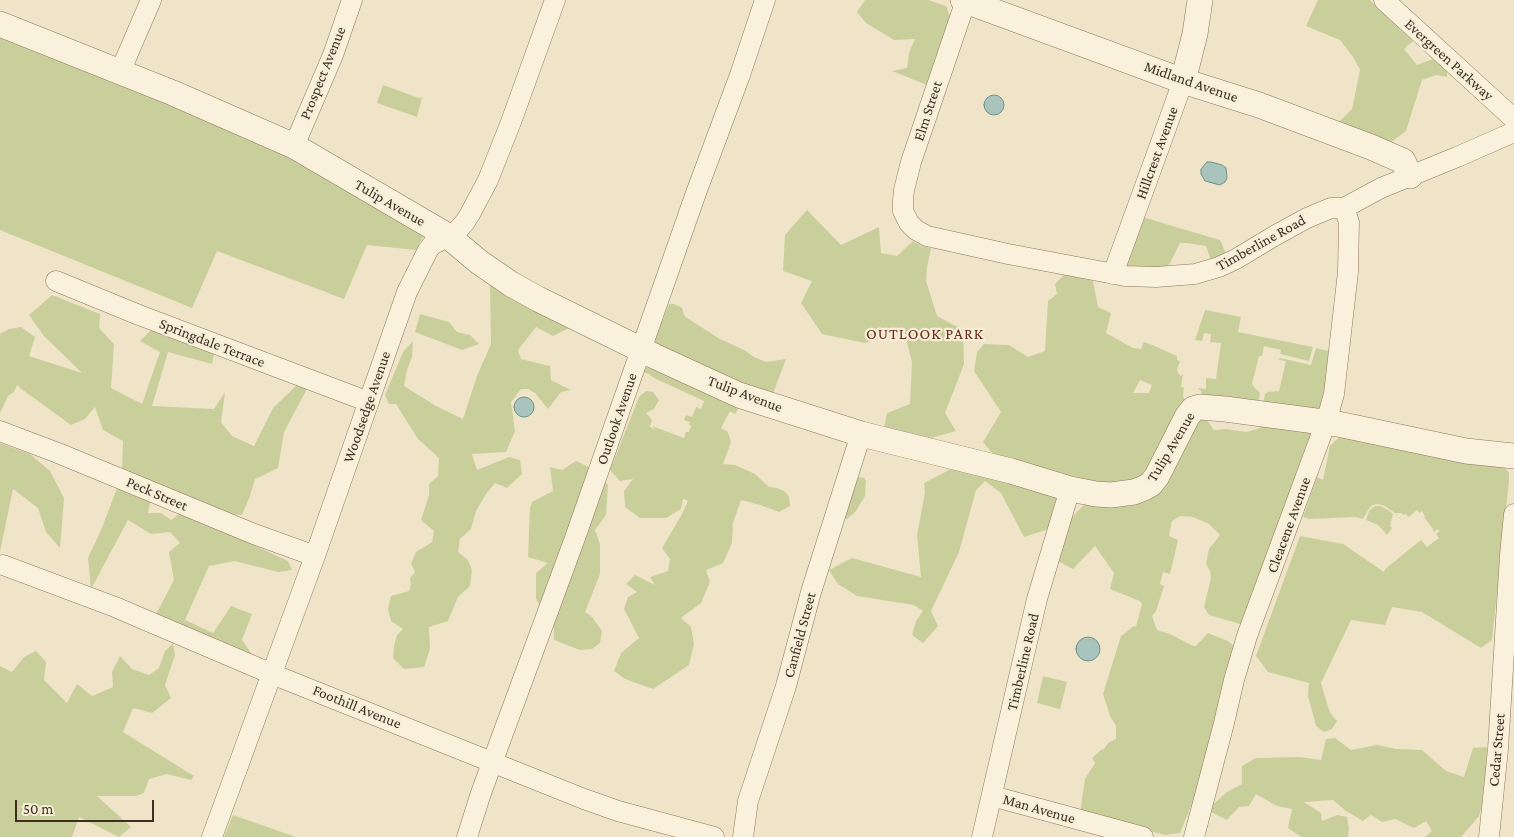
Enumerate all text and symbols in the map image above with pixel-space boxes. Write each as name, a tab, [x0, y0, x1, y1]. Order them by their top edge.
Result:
street label: Evergreen Parkway	[1401, 15, 1497, 105]
street label: Prospect Avenue	[296, 24, 350, 122]
street label: Midland Avenue	[1142, 58, 1240, 106]
street label: Elm Street	[910, 79, 946, 143]
street label: Hillcrest Avenue	[1132, 104, 1182, 202]
street label: Tulip Avenue	[351, 176, 429, 230]
street label: Timberline Road	[1213, 211, 1309, 275]
street label: Springdale Terrace	[157, 315, 267, 371]
district label: OUTLOOK PARK	[865, 324, 985, 344]
street label: Woodsedge Avenue	[339, 349, 395, 465]
street label: Outlook Avenue	[593, 371, 641, 467]
street label: Tulip Avenue	[705, 371, 785, 417]
street label: Tulip Avenue	[1143, 409, 1199, 485]
street label: Peck Street	[124, 473, 190, 515]
street label: Cleacene Avenue	[1263, 475, 1315, 575]
street label: Canfield Street	[780, 590, 820, 680]
street label: Timberline Road	[1003, 612, 1043, 712]
street label: Foothill Avenue	[310, 681, 404, 733]
street label: Cedar Street	[1485, 713, 1509, 787]
scale bar	[18, 790, 156, 822]
street label: Man Avenue	[1001, 790, 1077, 828]
text: 50 m	[23, 801, 53, 817]

